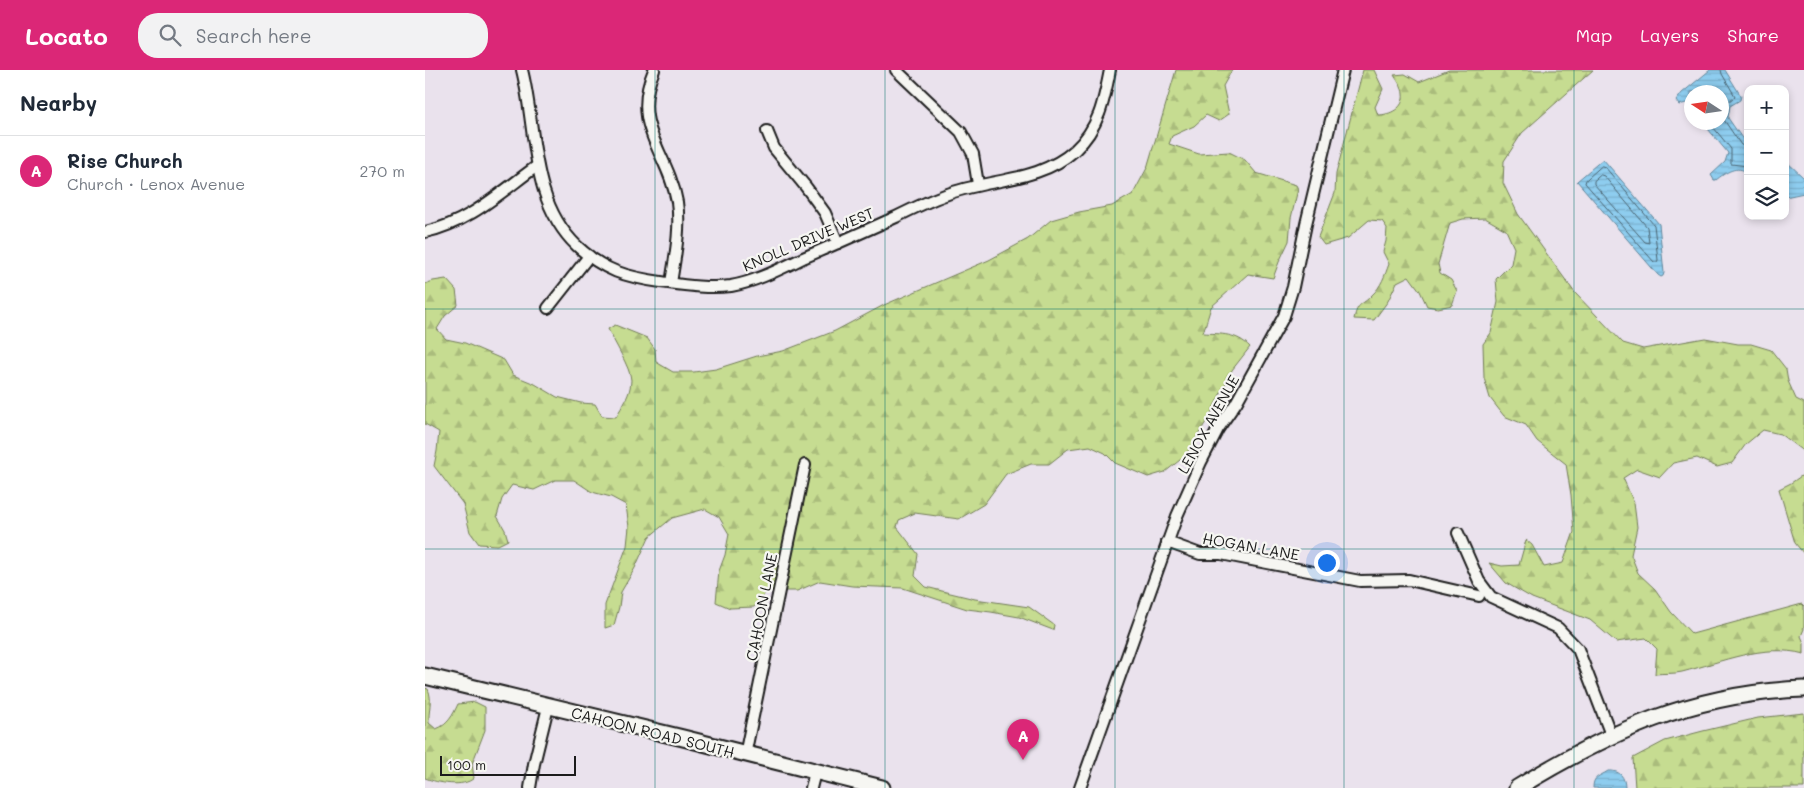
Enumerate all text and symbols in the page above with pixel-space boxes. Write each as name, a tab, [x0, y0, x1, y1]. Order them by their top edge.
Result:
search box	[138, 13, 488, 58]
text: Locato	[25, 20, 108, 51]
icon: search	[156, 21, 184, 49]
text: Search here	[196, 23, 311, 48]
text: Map	[1576, 23, 1612, 47]
text: Layers	[1640, 23, 1699, 47]
text: Share	[1727, 23, 1779, 47]
north arrow	[1684, 85, 1729, 130]
map controls	[1744, 85, 1789, 220]
button: +	[1744, 85, 1789, 130]
text: Nearby	[20, 89, 97, 116]
button: −	[1744, 130, 1789, 175]
text: Rise Church	[67, 148, 183, 173]
text: A	[30, 160, 42, 181]
text: 270 m	[359, 160, 405, 181]
text: Church · Lenox Avenue	[67, 173, 245, 194]
button: layers	[1744, 175, 1789, 220]
street label: KNOLL DRIVE WEST	[739, 202, 877, 276]
street label: LENOX AVENUE	[1173, 371, 1244, 477]
street label: HOGAN LANE	[1201, 528, 1301, 564]
your location	[1314, 550, 1340, 576]
street label: CAHOON LANE	[741, 551, 781, 663]
street label: CAHOON ROAD SOUTH	[569, 702, 737, 762]
pin: A	[1007, 719, 1039, 760]
scale bar	[440, 753, 576, 776]
text: 100 m	[447, 755, 486, 774]

